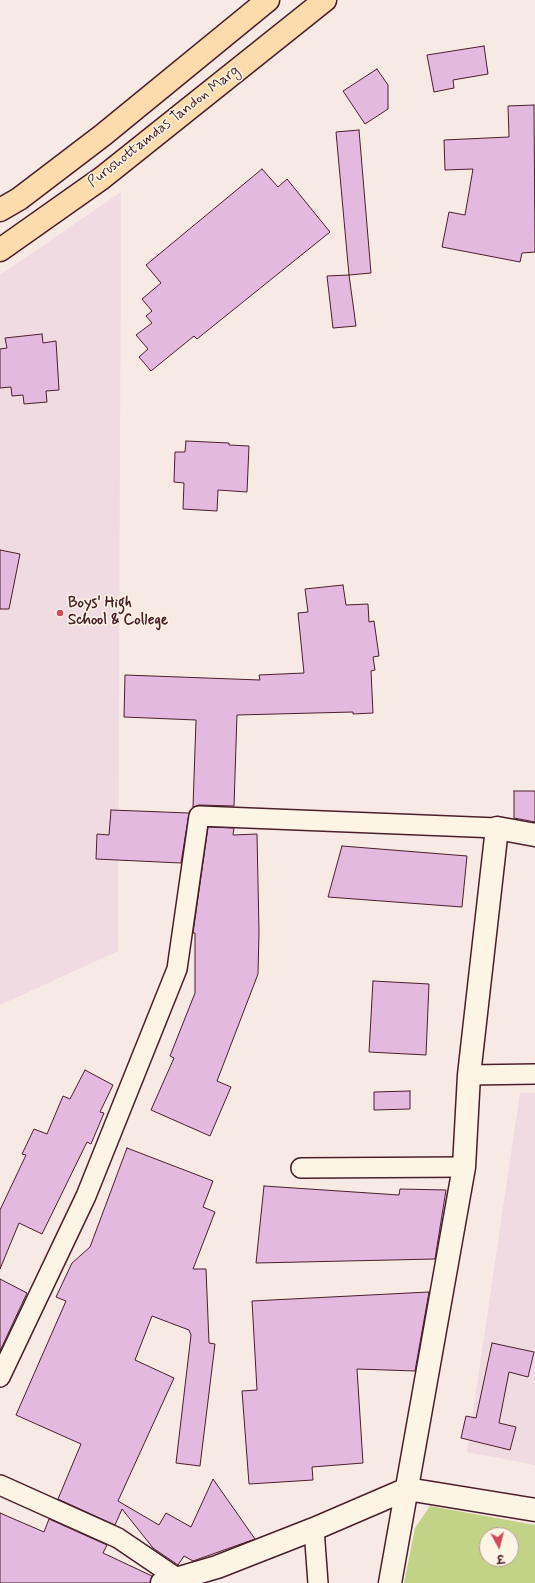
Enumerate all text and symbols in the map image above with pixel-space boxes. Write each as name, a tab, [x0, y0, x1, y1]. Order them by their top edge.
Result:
street label: Purushottamdas Tandon Marg	[85, 62, 243, 192]
place label: Boys' High School & College	[68, 595, 168, 630]
marker: Boys' High School & College	[55, 608, 65, 618]
north arrow	[479, 1527, 519, 1567]
text: उ	[496, 1551, 505, 1565]

